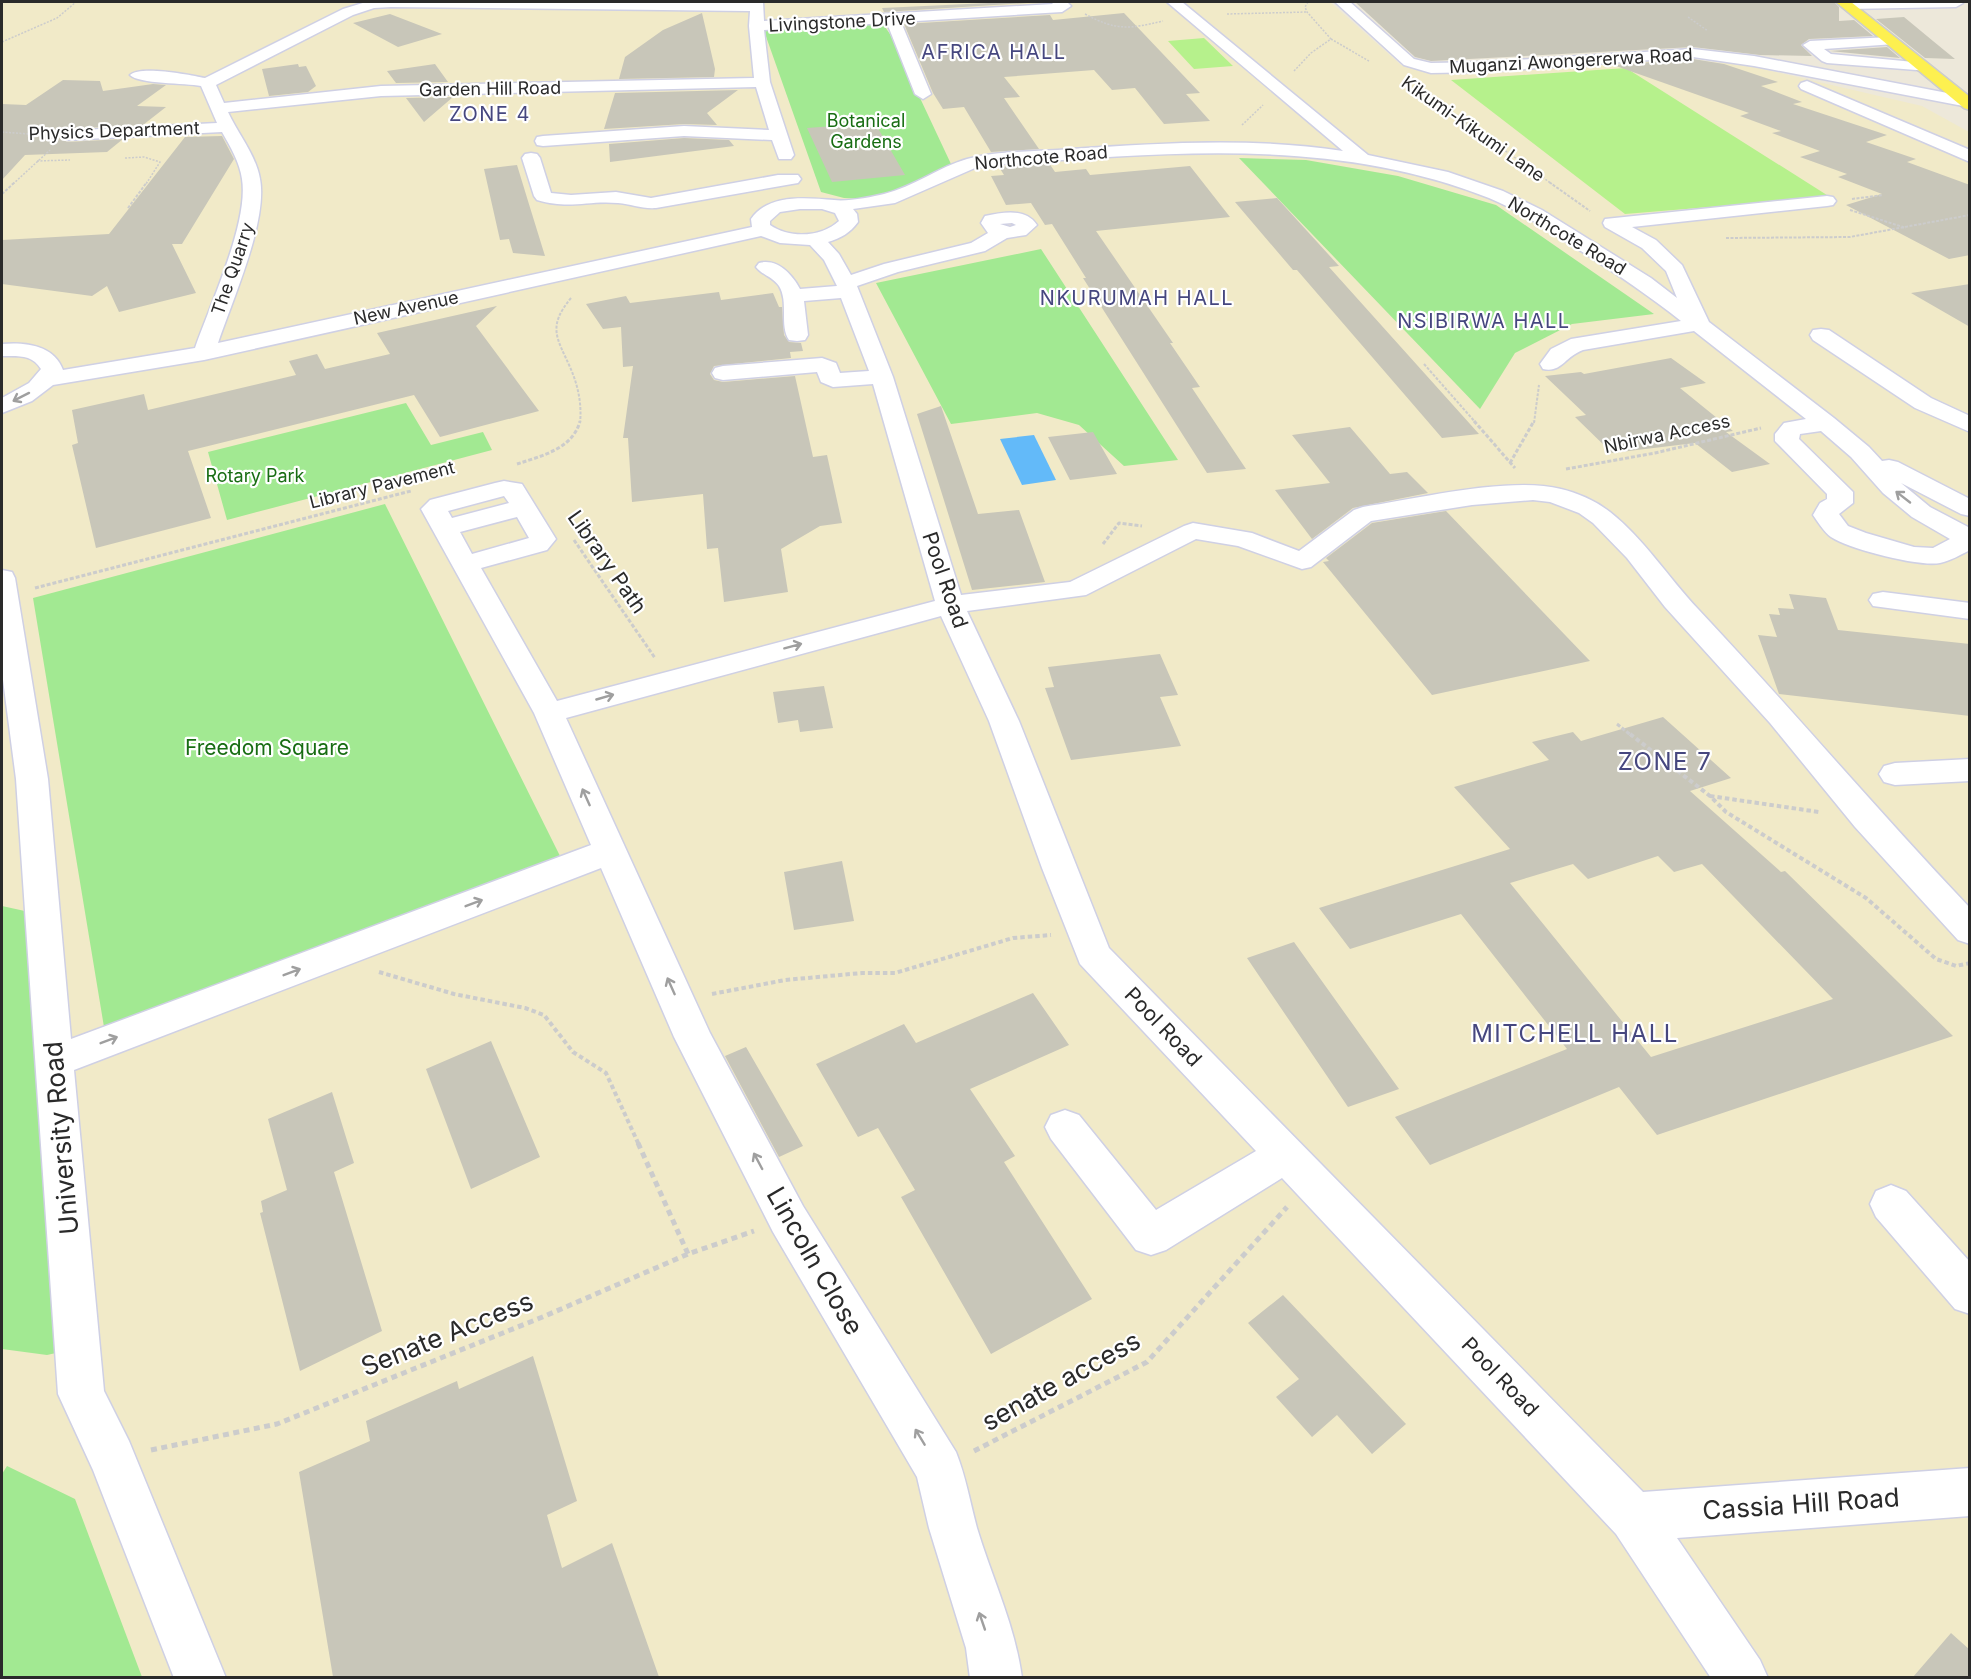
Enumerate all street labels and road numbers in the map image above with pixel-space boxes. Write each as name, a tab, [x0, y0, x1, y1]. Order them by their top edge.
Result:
street label: Livingstone Drive	[768, 7, 916, 36]
street label: Muganzi Awongererwa Road	[1449, 44, 1693, 77]
street label: Kikumi-Kikumi Lane	[1398, 71, 1549, 186]
street label: Garden Hill Road	[419, 77, 561, 100]
street label: Physics Department	[28, 117, 200, 144]
street label: Northcote Road	[973, 141, 1108, 174]
street label: Northcote Road	[1505, 192, 1630, 279]
street label: The Quarry	[207, 220, 258, 318]
street label: New Avenue	[351, 286, 460, 329]
street label: Nbirwa Access	[1602, 410, 1732, 457]
street label: Library Pavement	[307, 456, 457, 513]
street label: Library Path	[563, 505, 652, 618]
street label: Pool Road	[917, 528, 974, 631]
street label: Pool Road	[1120, 982, 1207, 1071]
street label: University Road	[37, 1040, 84, 1236]
street label: Lincoln Close	[761, 1181, 870, 1340]
street label: Senate Access	[356, 1285, 537, 1382]
street label: senate access	[976, 1324, 1145, 1437]
street label: Pool Road	[1457, 1332, 1544, 1421]
street label: Cassia Hill Road	[1701, 1481, 1901, 1526]

